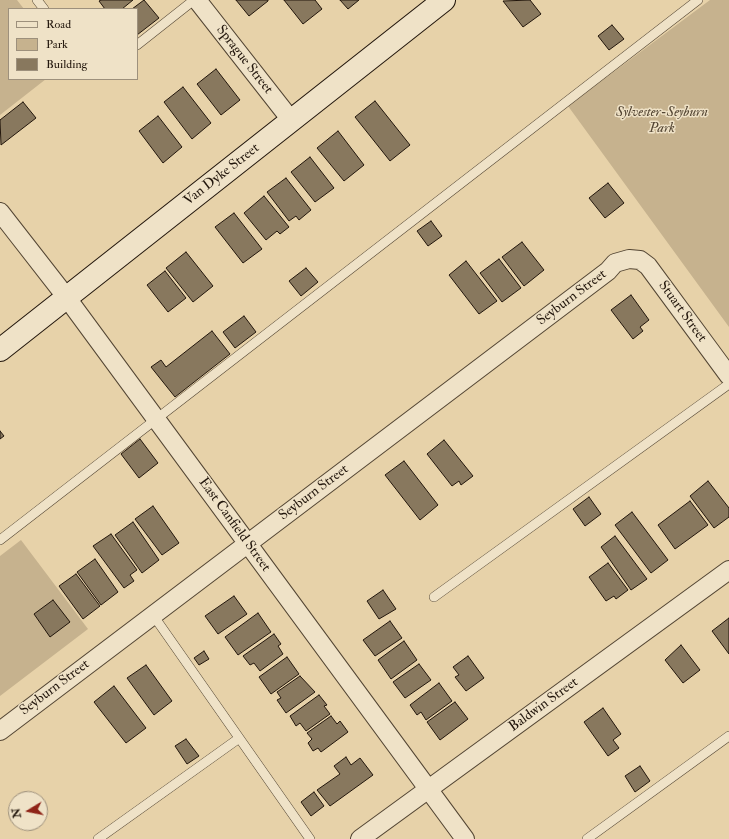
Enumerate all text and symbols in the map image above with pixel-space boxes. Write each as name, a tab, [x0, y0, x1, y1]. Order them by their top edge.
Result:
legend	[8, 8, 138, 80]
text: Road	[46, 17, 71, 32]
street label: Sprague Street	[212, 22, 276, 98]
text: Park	[46, 37, 68, 52]
text: Building	[46, 57, 87, 72]
park label: Sylvester-Seyburn Park	[616, 105, 708, 138]
street label: Van Dyke Street	[181, 140, 263, 210]
street label: Seyburn Street	[534, 266, 610, 330]
street label: Stuart Street	[654, 278, 710, 346]
street label: Seyburn Street	[276, 461, 352, 525]
street label: East Canfield Street	[194, 475, 274, 575]
street label: Seyburn Street	[17, 656, 93, 720]
street label: Baldwin Street	[506, 674, 582, 736]
north arrow	[8, 791, 48, 831]
text: N	[9, 807, 24, 819]

